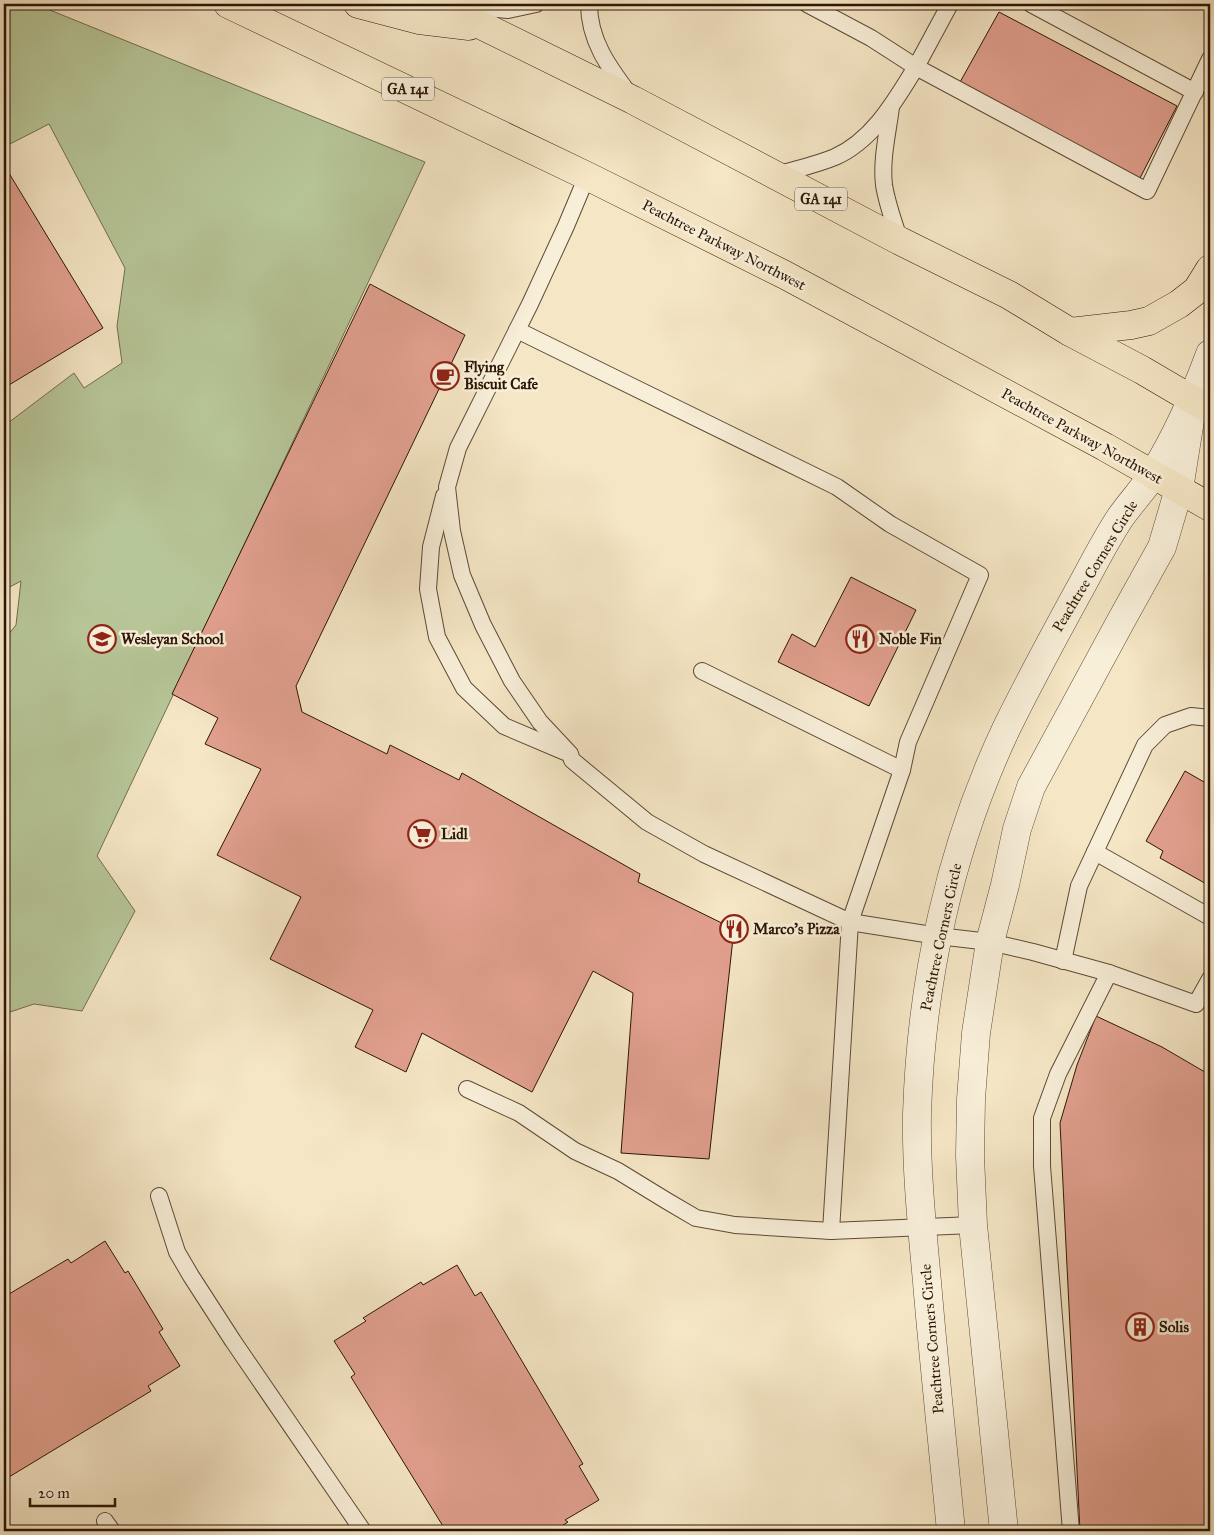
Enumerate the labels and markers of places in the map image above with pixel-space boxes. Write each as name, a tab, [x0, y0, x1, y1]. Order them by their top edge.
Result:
place label: Flying Biscuit Cafe	[464, 358, 539, 393]
cafe icon: Flying Biscuit Cafe	[430, 361, 460, 391]
school or university icon: Wesleyan School	[87, 624, 117, 654]
restaurant icon: Noble Fin	[845, 624, 875, 654]
place label: Wesleyan School	[121, 630, 225, 649]
place label: Noble Fin	[879, 630, 943, 648]
supermarket icon: Lidl	[407, 819, 437, 849]
place label: Lidl	[441, 825, 469, 843]
restaurant icon: Marco's Pizza	[719, 914, 749, 944]
place label: Marco's Pizza	[753, 920, 840, 938]
building icon: Solis	[1125, 1312, 1155, 1342]
place label: Solis	[1159, 1318, 1189, 1336]

